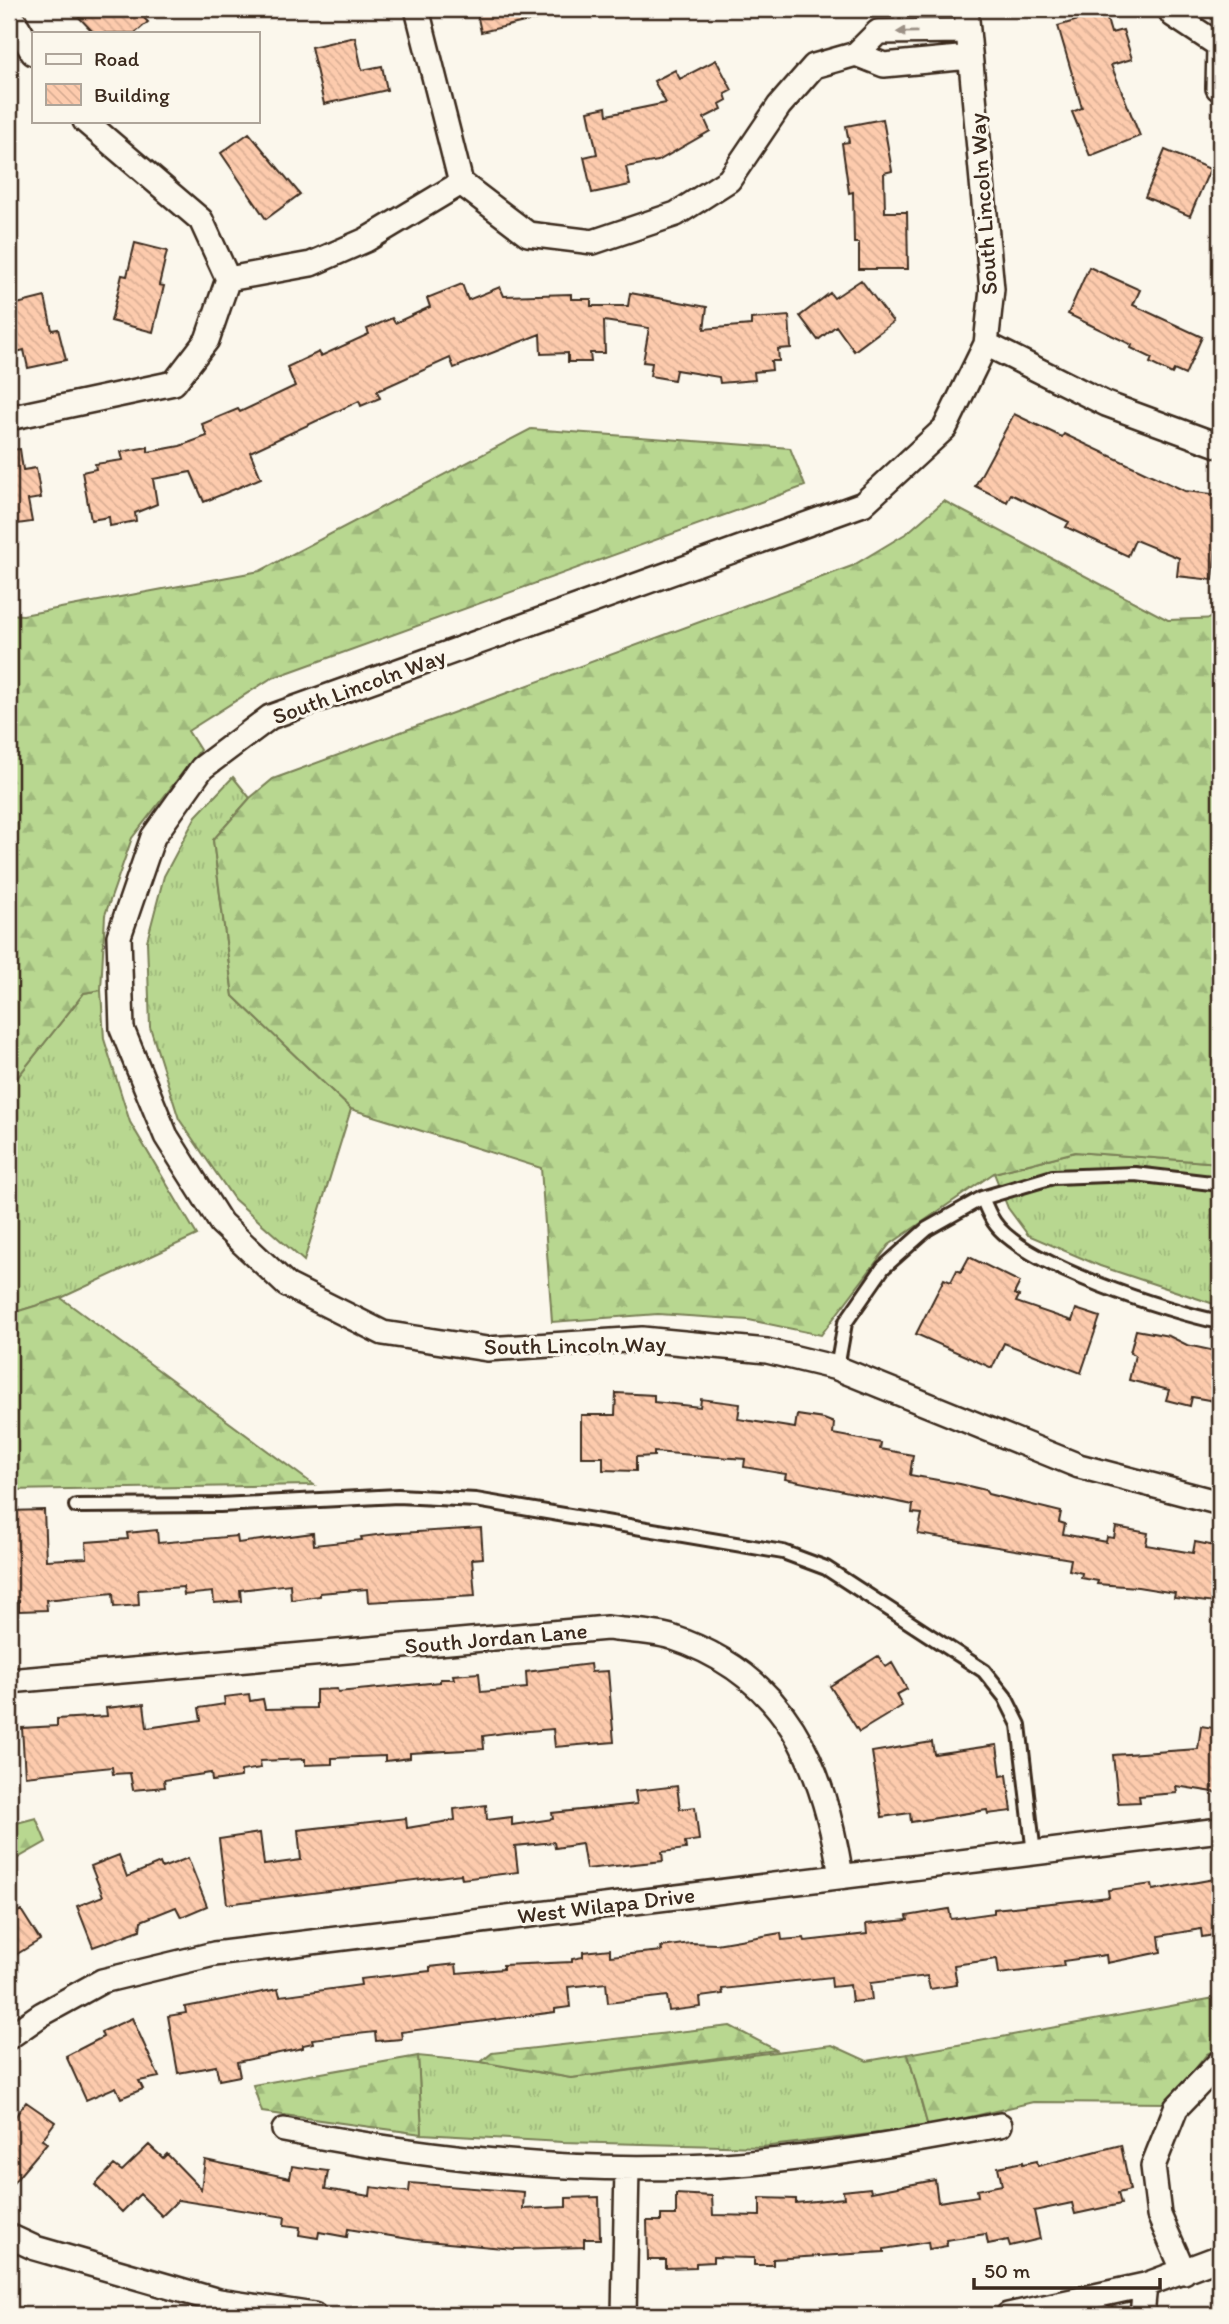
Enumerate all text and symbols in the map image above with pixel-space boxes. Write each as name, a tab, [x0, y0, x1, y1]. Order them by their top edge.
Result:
one-way arrow	[896, 26, 918, 38]
legend	[32, 32, 259, 122]
text: Road	[94, 46, 140, 71]
text: Building	[94, 82, 170, 107]
street label: South Lincoln Way	[963, 112, 1003, 296]
street label: South Lincoln Way	[269, 642, 450, 730]
street label: South Lincoln Way	[484, 1329, 667, 1361]
street label: South Jordan Lane	[403, 1616, 589, 1660]
street label: West Wilapa Drive	[516, 1880, 696, 1930]
scale bar	[974, 2247, 1159, 2291]
text: 50 m	[984, 2258, 1031, 2283]

